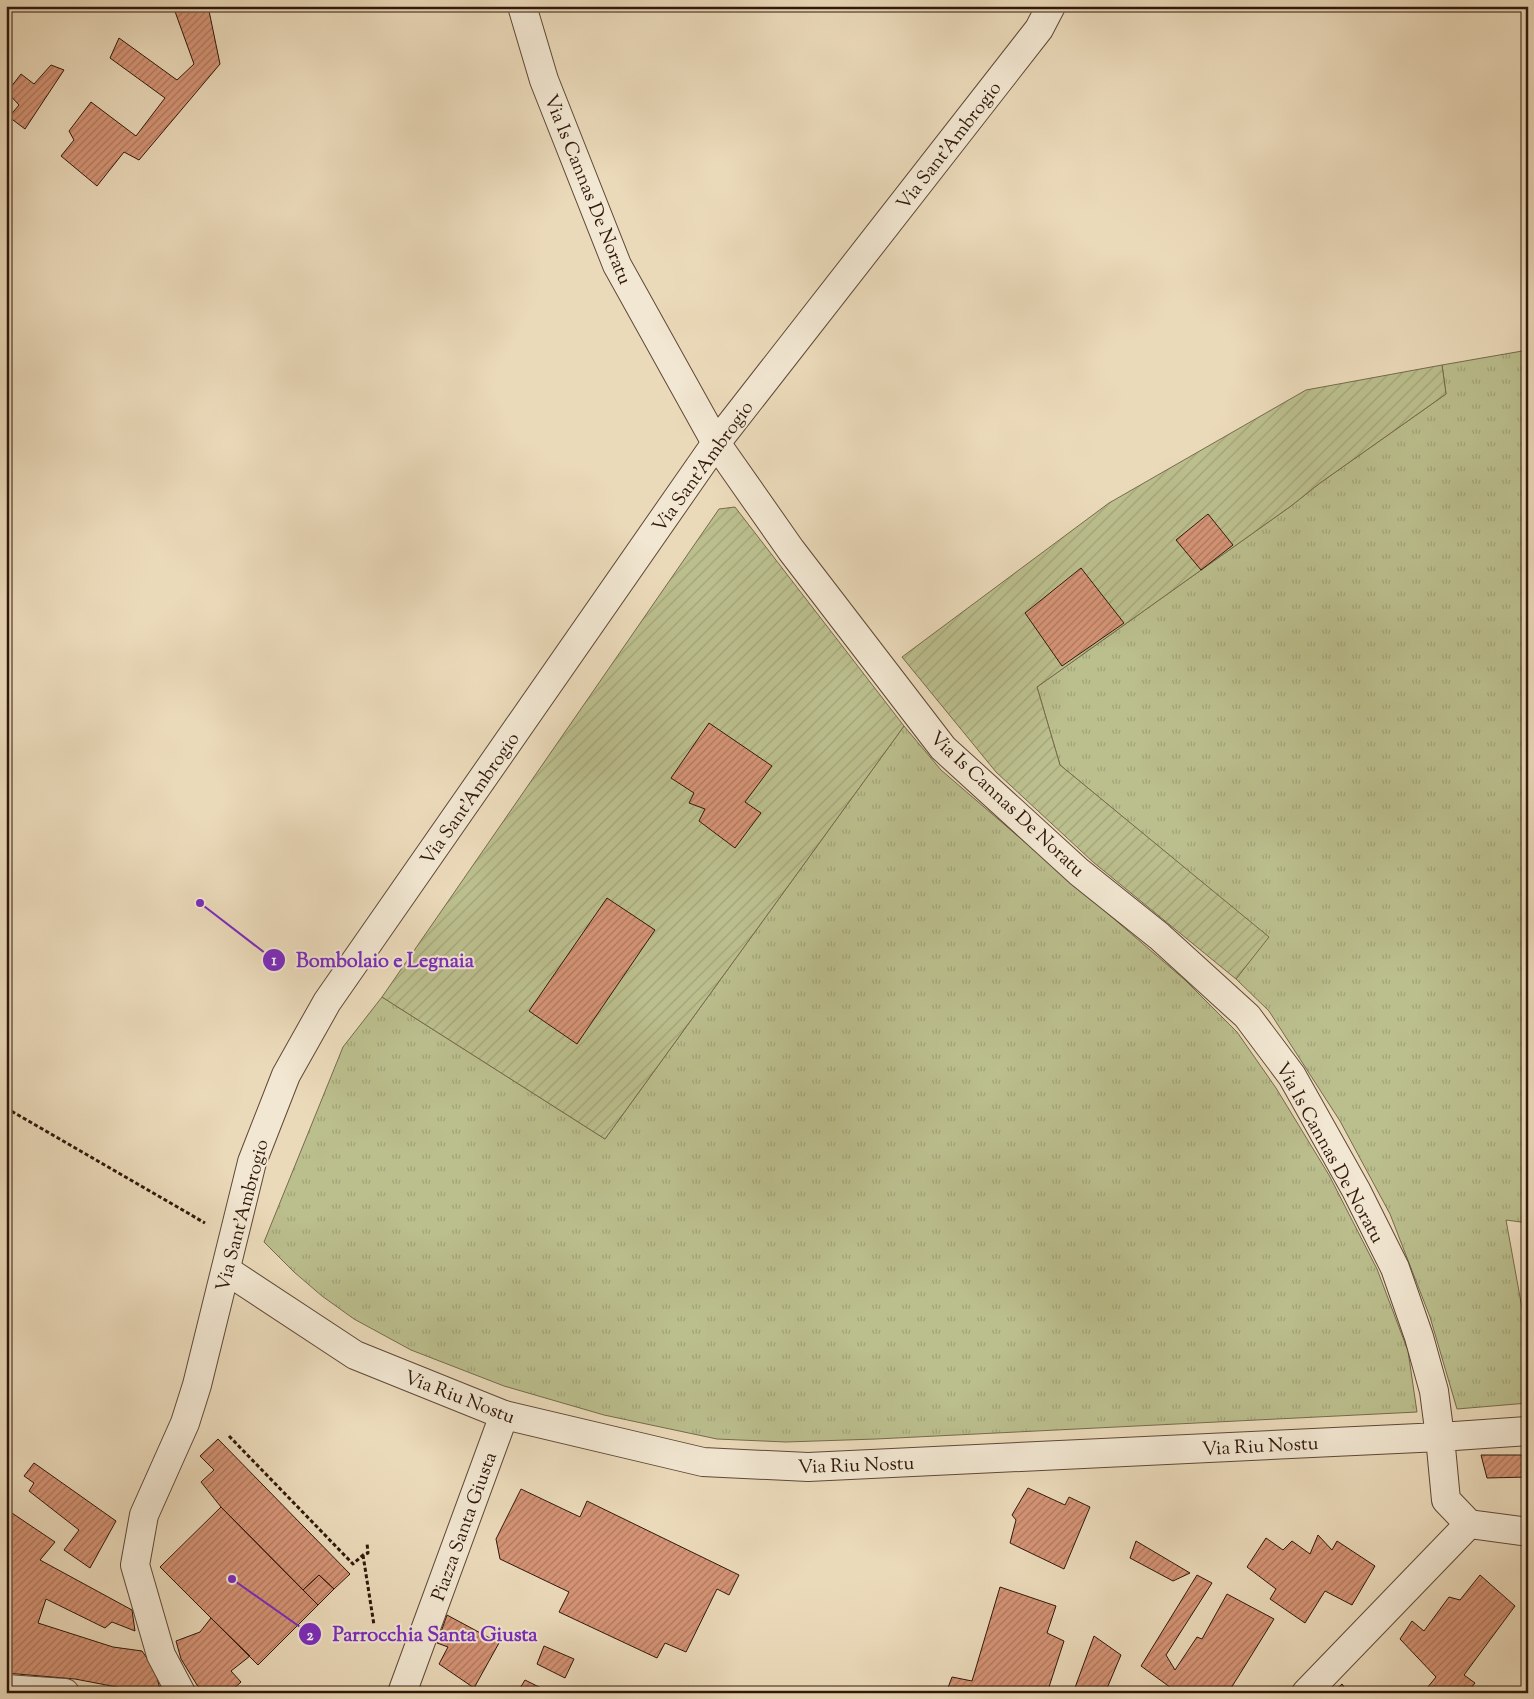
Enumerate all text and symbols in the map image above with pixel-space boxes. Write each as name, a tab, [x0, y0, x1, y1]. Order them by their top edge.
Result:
street label: Via Sant'Ambrogio	[891, 76, 1009, 217]
street label: Via Is Cannas De Noratu	[536, 91, 637, 289]
street label: Via Sant'Ambrogio	[647, 396, 761, 539]
street label: Via Is Cannas De Noratu	[923, 726, 1090, 884]
street label: Via Sant'Ambrogio	[415, 727, 527, 871]
callout: Bombolaio e Legnaia	[262, 943, 484, 978]
text: Bombolaio e Legnaia	[296, 948, 475, 977]
text: 1	[271, 951, 277, 972]
street label: Via Is Cannas De Noratu	[1268, 1058, 1390, 1249]
street label: Via Sant'Ambrogio	[210, 1136, 277, 1295]
street label: Via Riu Nostu	[400, 1365, 518, 1432]
street label: Via Riu Nostu	[1201, 1431, 1319, 1464]
street label: Piazza Santa Giusta	[426, 1448, 505, 1605]
street label: Via Riu Nostu	[797, 1451, 915, 1482]
callout: Parrocchia Santa Giusta	[297, 1617, 547, 1652]
text: Parrocchia Santa Giusta	[332, 1622, 538, 1651]
text: 2	[306, 1626, 314, 1647]

